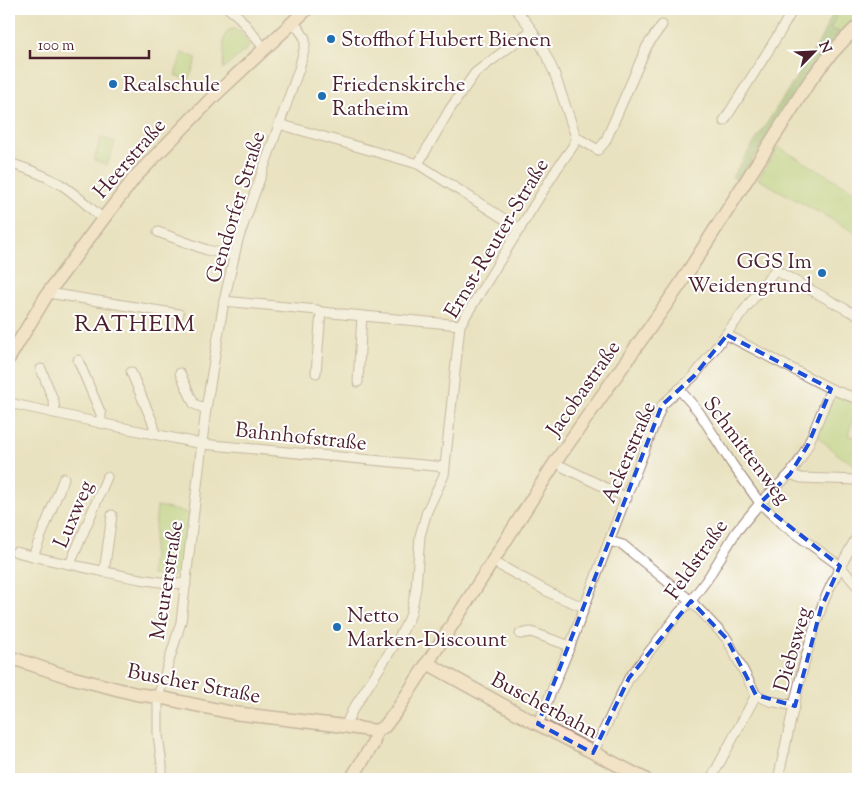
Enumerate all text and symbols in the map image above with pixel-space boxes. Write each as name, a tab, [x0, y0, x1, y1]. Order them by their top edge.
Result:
place label: Stoffhof Hubert Bienen	[341, 26, 551, 56]
scale bar	[30, 28, 149, 60]
north arrow	[790, 28, 840, 78]
marker: Stoffhof Hubert Bienen	[325, 33, 337, 45]
text: 100 m	[38, 36, 75, 57]
text: N	[813, 38, 835, 57]
place label: Realschule	[123, 71, 220, 101]
place label: Friedenskirche Ratheim	[332, 71, 465, 125]
marker: Realschule	[107, 78, 119, 90]
marker: Friedenskirche Ratheim	[316, 90, 328, 102]
street label: Heerstraße	[87, 113, 174, 206]
street label: Gendorfer Straße	[200, 128, 274, 287]
street label: Ernst-Reuter-Straße	[438, 153, 557, 325]
place label: GGS Im Weidengrund	[687, 248, 812, 302]
marker: GGS Im Weidengrund	[816, 267, 828, 279]
district label: RATHEIM	[74, 308, 196, 342]
street label: Jacobastraße	[540, 335, 629, 444]
street label: Schmittenweg	[695, 391, 796, 512]
street label: Ackerstraße	[595, 397, 665, 508]
street label: Bahnhofstraße	[233, 416, 368, 460]
street label: Luxweg	[47, 476, 103, 553]
street label: Feldstraße	[659, 514, 736, 607]
street label: Meurerstraße	[144, 519, 192, 642]
place label: Netto Marken-Discount	[347, 602, 507, 656]
street label: Diebsweg	[768, 604, 820, 695]
marker: Netto Marken-Discount	[331, 621, 343, 633]
street label: Buscher Straße	[124, 657, 263, 713]
street label: Buscherbahn	[485, 666, 603, 748]

